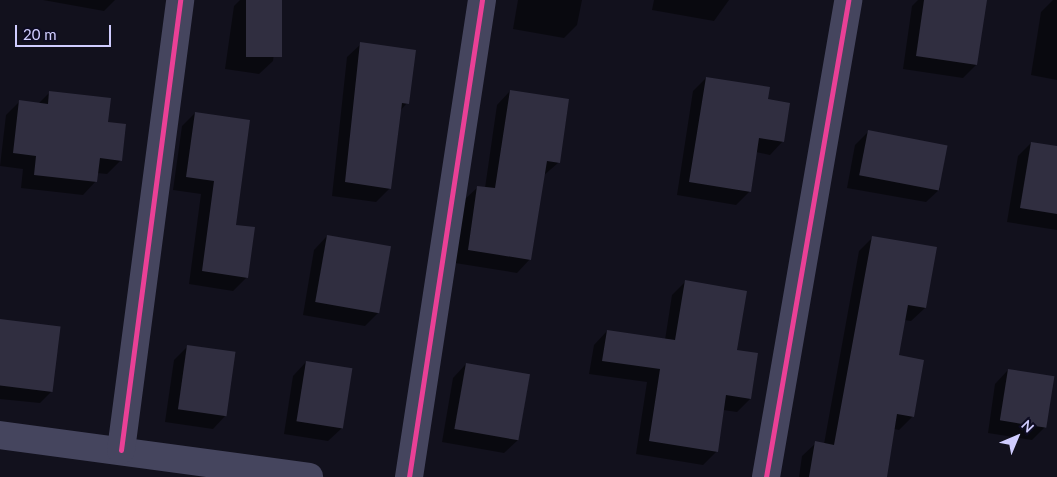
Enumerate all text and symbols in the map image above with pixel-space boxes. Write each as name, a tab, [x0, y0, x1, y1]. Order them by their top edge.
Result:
scale bar	[18, 15, 114, 47]
text: 20 m	[23, 25, 57, 43]
north arrow	[992, 412, 1042, 462]
text: N	[1018, 416, 1038, 436]

